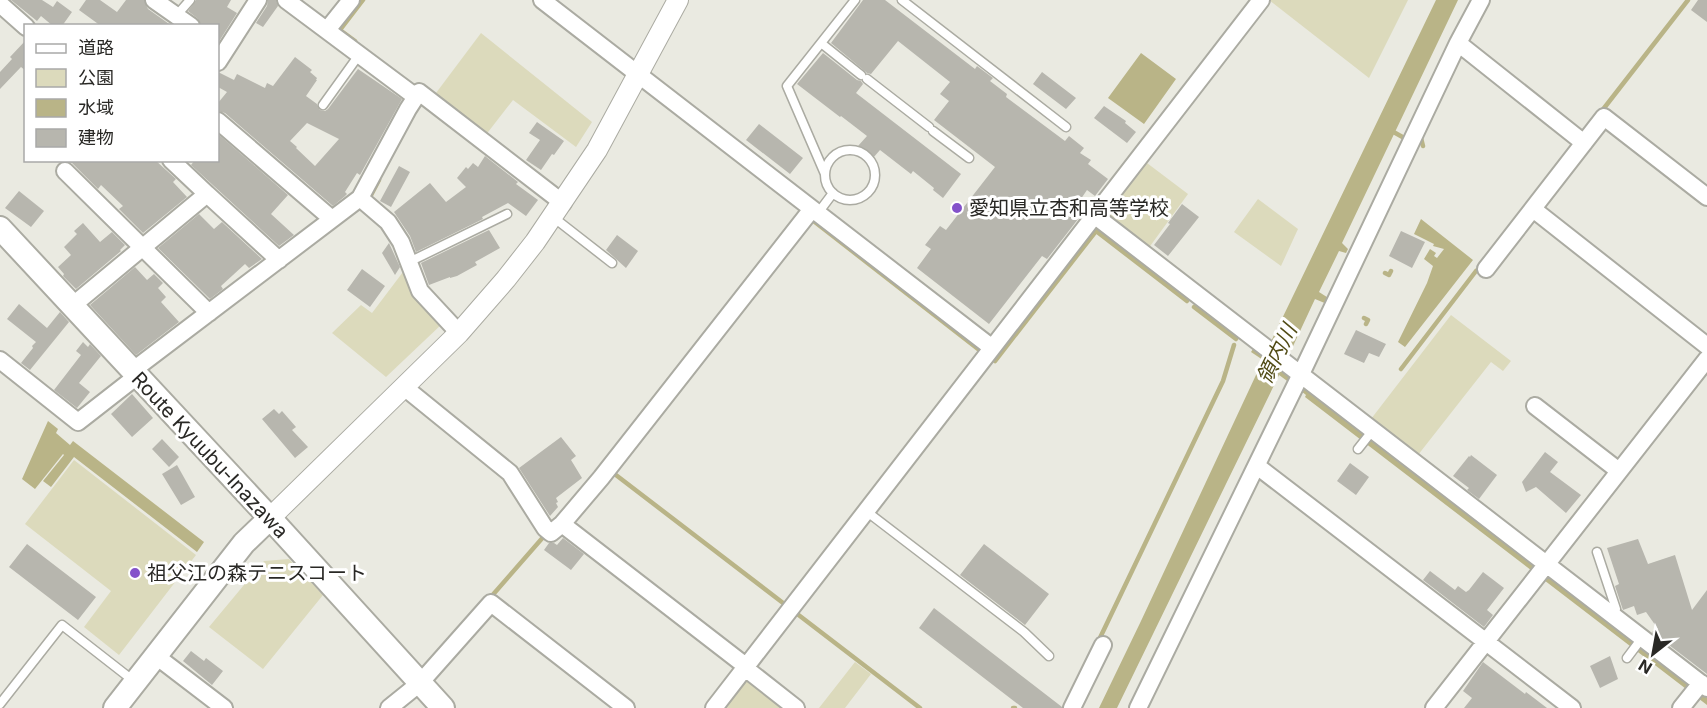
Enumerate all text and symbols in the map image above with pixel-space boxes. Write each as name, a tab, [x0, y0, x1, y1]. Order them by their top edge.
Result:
legend	[24, 24, 219, 162]
text: 道路	[78, 37, 114, 58]
text: 公園	[78, 67, 114, 88]
text: 水域	[78, 97, 114, 118]
text: 建物	[78, 127, 114, 148]
place label: 愛知県立杏和高等学校	[969, 196, 1169, 220]
marker: 愛知県立杏和高等学校	[950, 201, 964, 215]
water label: 領内川	[1252, 318, 1302, 388]
street label: Route Kyuubu-Inazawa	[127, 367, 293, 543]
place label: 祖父江の森テニスコート	[147, 561, 367, 585]
marker: 祖父江の森テニスコート	[128, 566, 142, 580]
north arrow	[1623, 624, 1683, 684]
text: N	[1635, 655, 1656, 679]

